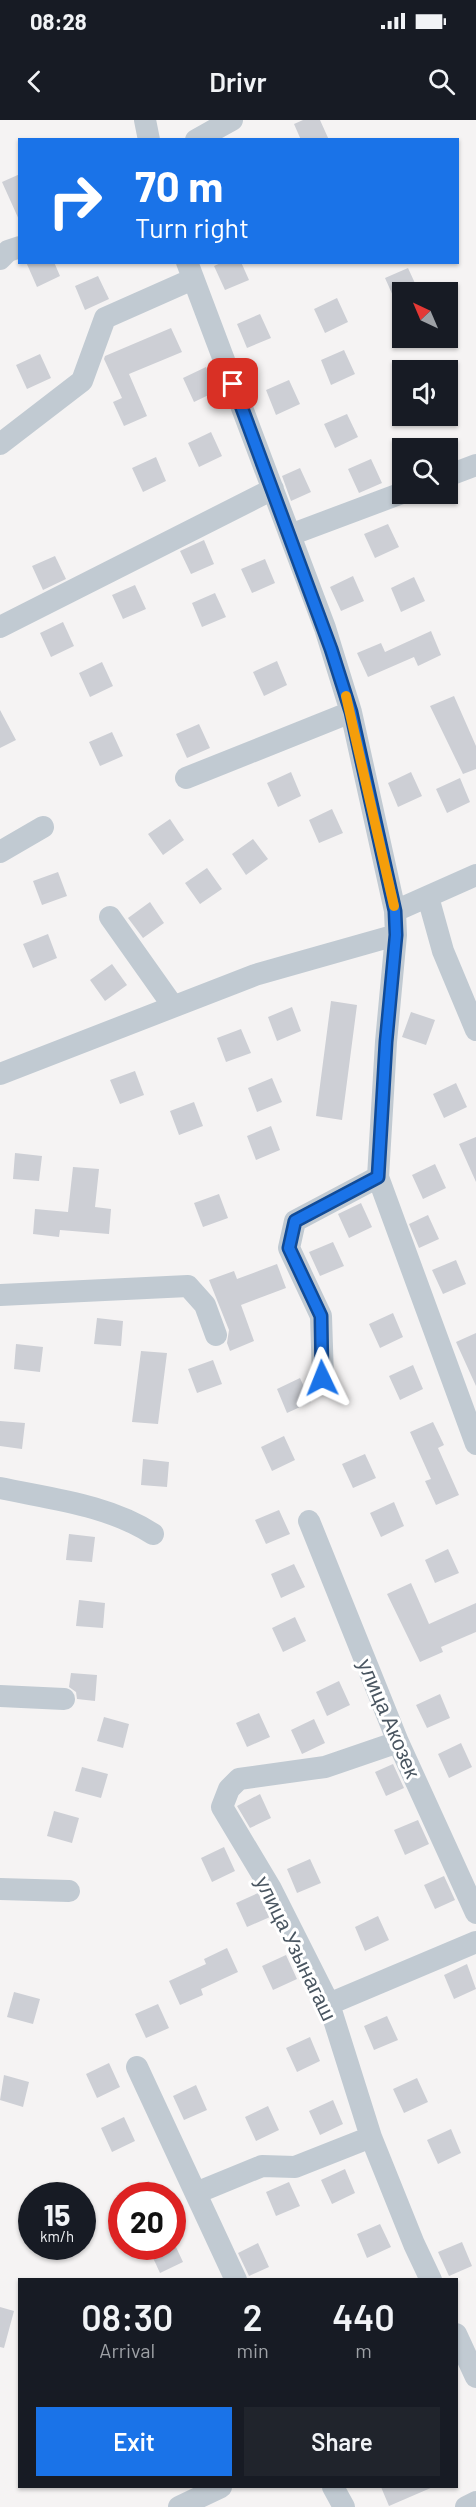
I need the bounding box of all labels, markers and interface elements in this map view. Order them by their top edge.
text: 08:28 [30,8,87,34]
icon: back [18,65,51,98]
text: Drivr [209,65,267,97]
icon: search [425,65,458,98]
text: 70 m [135,160,223,210]
icon: right [36,162,114,240]
text: Turn right [135,211,249,243]
north arrow [392,282,458,348]
map controls [392,282,458,504]
pin [207,358,258,409]
button: sound [392,360,458,426]
icon: arrive [216,367,249,400]
button: search [392,438,458,504]
position arrow [290,1346,354,1410]
street label: улица Акозек [354,1655,427,1782]
street label: улица Узынагаш [251,1872,343,2024]
speed limit sign: 20 [108,2182,186,2260]
text: 15 [44,2196,70,2232]
text: km/h [40,2227,74,2245]
text: 08:30 [81,2295,173,2338]
text: 2 [243,2295,263,2338]
text: 440 [332,2295,395,2338]
text: Arrival [99,2338,155,2362]
text: min [236,2338,269,2362]
text: m [355,2338,372,2362]
button: Exit [36,2407,232,2476]
button: Share [244,2407,440,2476]

